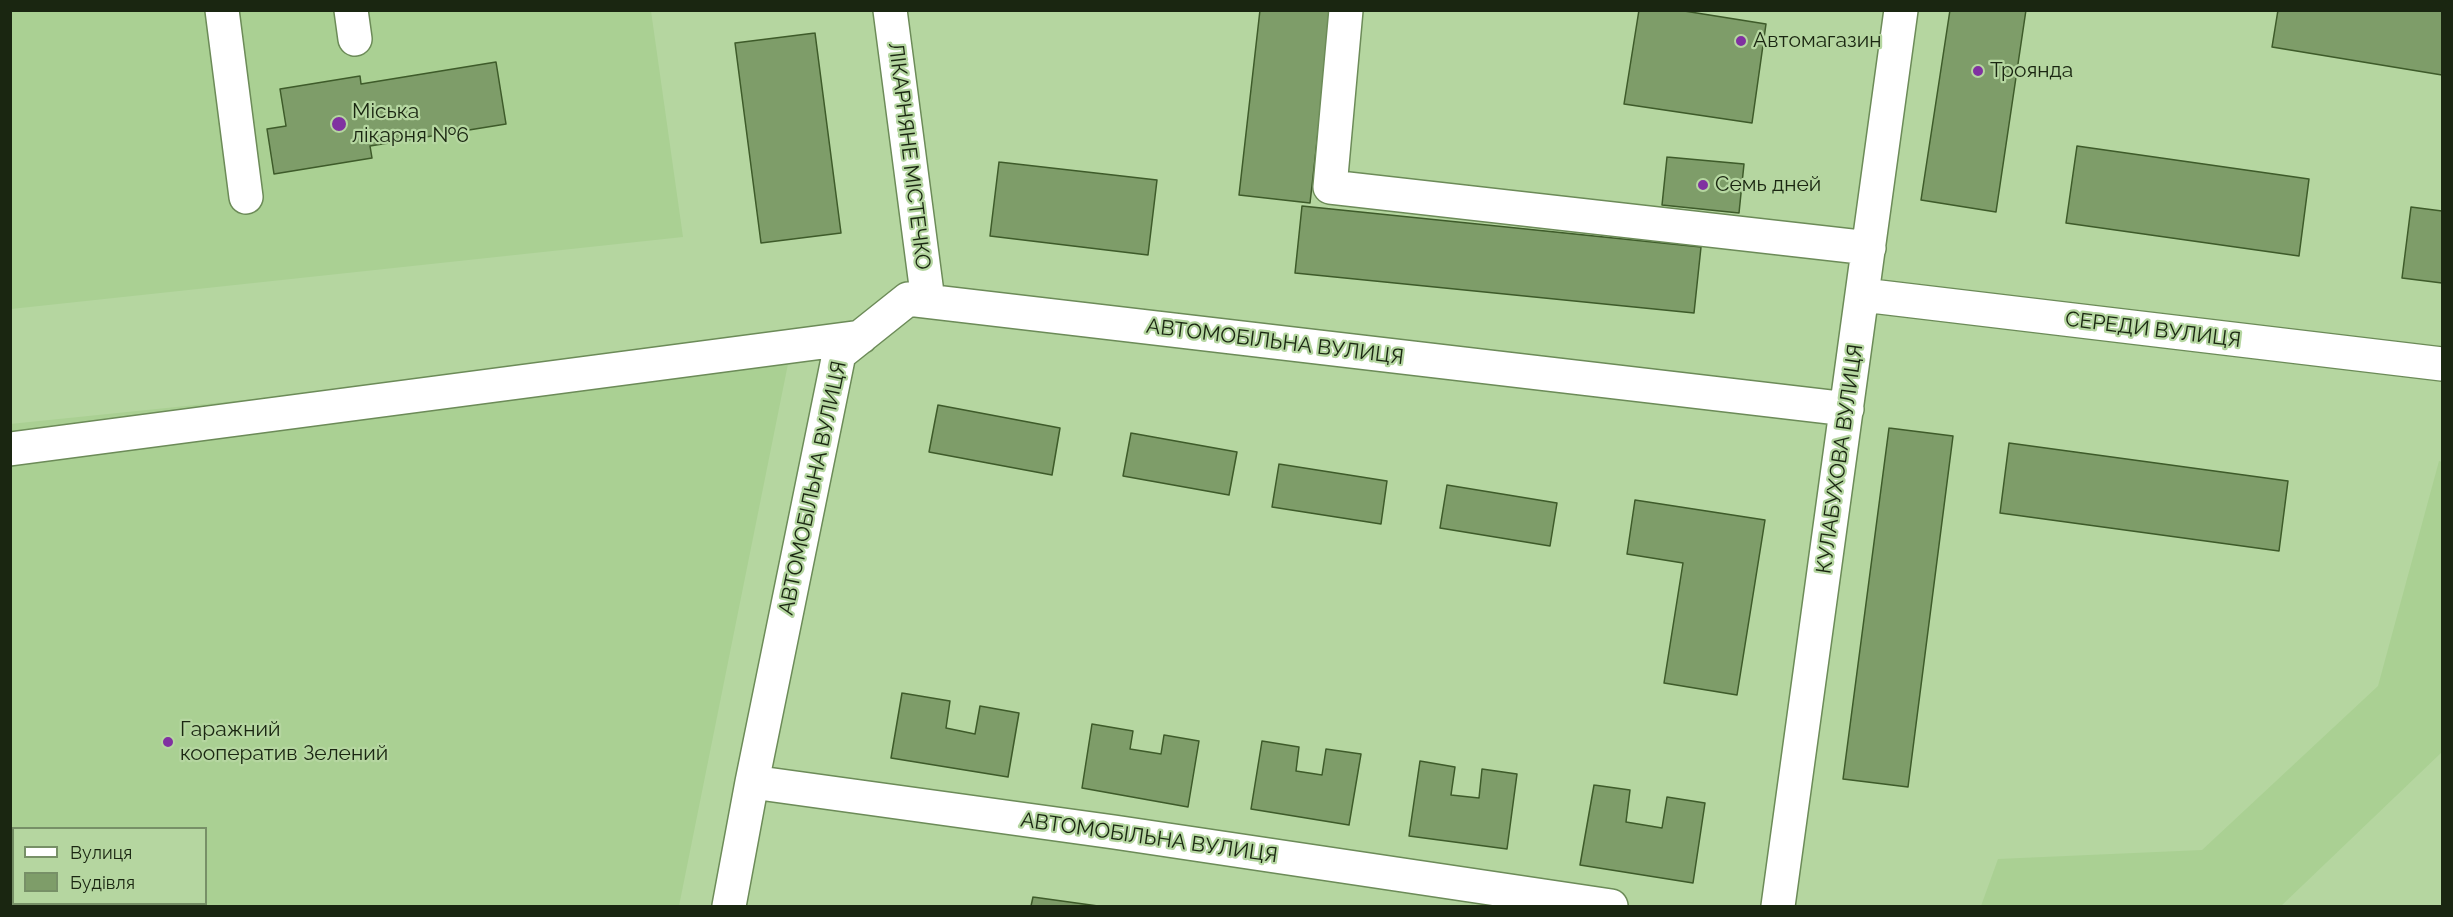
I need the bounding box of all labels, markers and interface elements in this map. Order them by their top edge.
place label: Автомагазин [1753,28,1881,54]
marker: Автомагазин [1734,34,1748,48]
street label: ЛІКАРНЯНЕ МІСТЕЧКО [883,41,935,271]
place label: Троянда [1990,58,2073,84]
marker: Троянда [1971,64,1985,78]
place label: Міська лікарня №6 [352,99,469,149]
marker: Міська лікарня №6 [330,115,348,133]
place label: Семь дней [1715,172,1821,198]
marker: Семь дней [1696,178,1710,192]
street label: СЕРЕДИ ВУЛИЦЯ [2064,307,2242,353]
street label: АВТОМОБІЛЬНА ВУЛИЦЯ [1145,314,1405,370]
street label: КУЛАБУХОВА ВУЛИЦЯ [1811,343,1869,575]
street label: АВТОМОБІЛЬНА ВУЛИЦЯ [774,359,852,617]
place label: Гаражний кооператив Зелений [180,717,388,767]
marker: Гаражний кооператив Зелений [161,735,175,749]
street label: АВТОМОБІЛЬНА ВУЛИЦЯ [1019,807,1279,869]
legend [12,827,207,905]
text: Вулиця [70,842,132,863]
text: Будівля [70,872,135,893]

